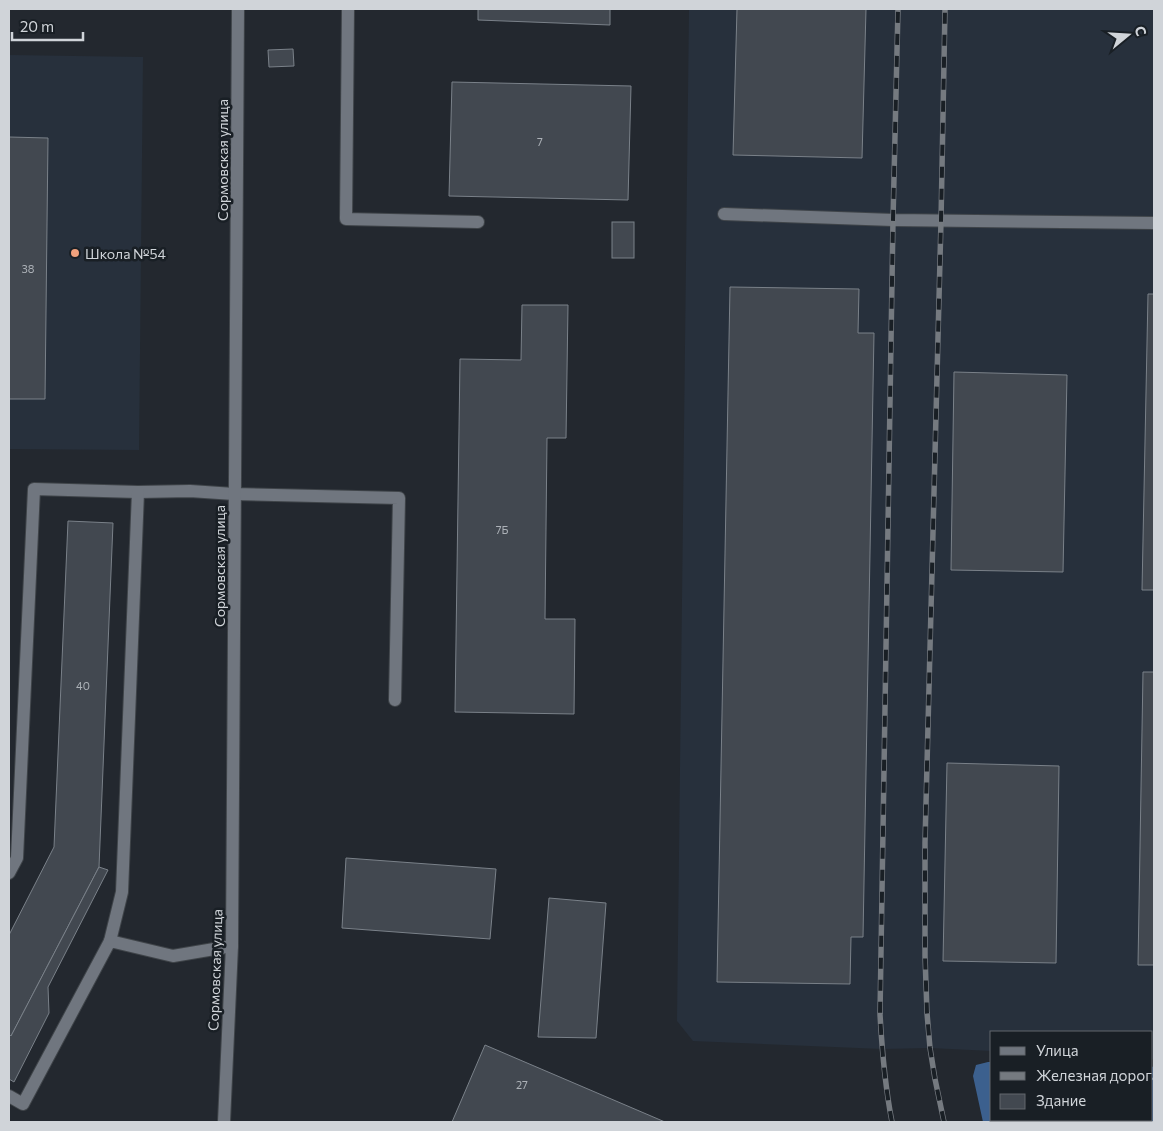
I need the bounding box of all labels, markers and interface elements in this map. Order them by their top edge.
scale bar [12,10,84,42]
north arrow [1103,10,1153,60]
text: 20 m [20,17,54,35]
text: С [1131,24,1150,38]
street label: Сормовская улица [214,99,231,221]
house number: 7 [537,135,543,148]
place label: Школа №54 [85,245,167,262]
marker: Школа №54 [69,247,81,259]
house number: 38 [22,262,35,275]
street label: Сормовская улица [211,505,228,627]
house number: 7Б [496,523,508,536]
house number: 40 [76,679,90,692]
street label: Сормовская улица [204,909,226,1031]
legend [990,1031,1153,1121]
text: Улица [1036,1041,1078,1059]
text: Железная дорога [1036,1066,1160,1084]
house number: 27 [516,1078,528,1091]
text: Здание [1036,1091,1086,1109]

